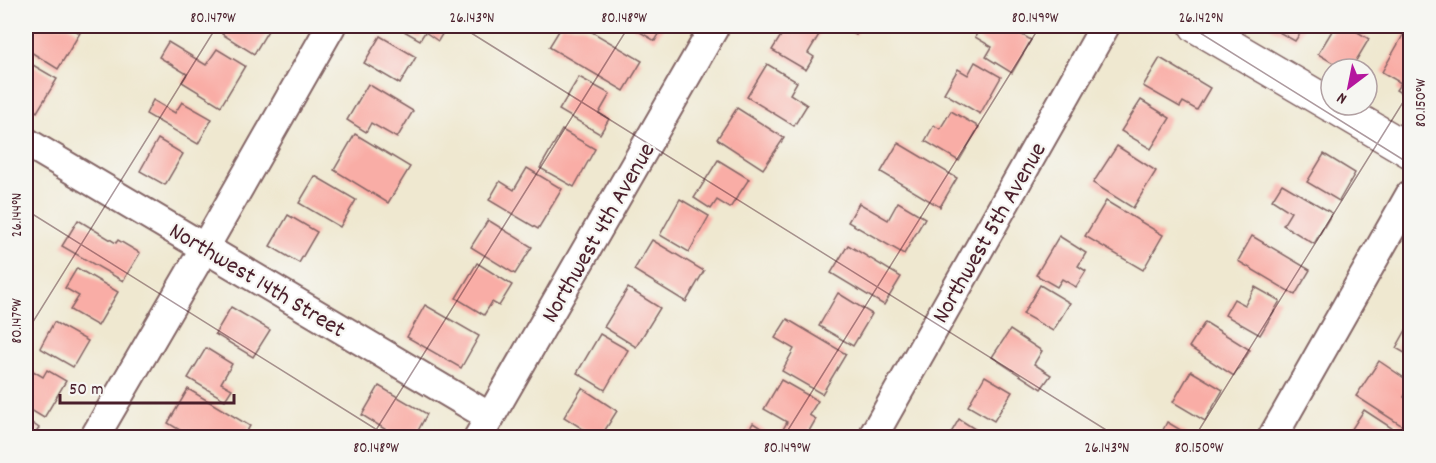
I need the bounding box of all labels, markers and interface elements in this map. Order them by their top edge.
text: 80.147°W [190,8,236,30]
text: 26.143°N [450,8,494,30]
text: 80.148°W [601,8,647,30]
text: 80.149°W [1012,8,1059,30]
text: 26.142°N [1179,8,1223,30]
north arrow [1319,57,1379,117]
text: 80.150°W [1411,78,1433,127]
text: N [1333,86,1352,109]
street label: Northwest 4th Avenue [534,137,665,330]
street label: Northwest 5th Avenue [925,137,1056,330]
text: 26.144°N [7,193,29,237]
street label: Northwest 14th Street [162,215,351,348]
text: 80.147°W [7,298,29,344]
scale bar [60,367,234,405]
text: 50 m [69,378,104,403]
text: 80.148°W [353,438,399,460]
text: 80.149°W [764,438,811,460]
text: 26.143°N [1085,438,1129,460]
text: 80.150°W [1175,438,1224,460]

